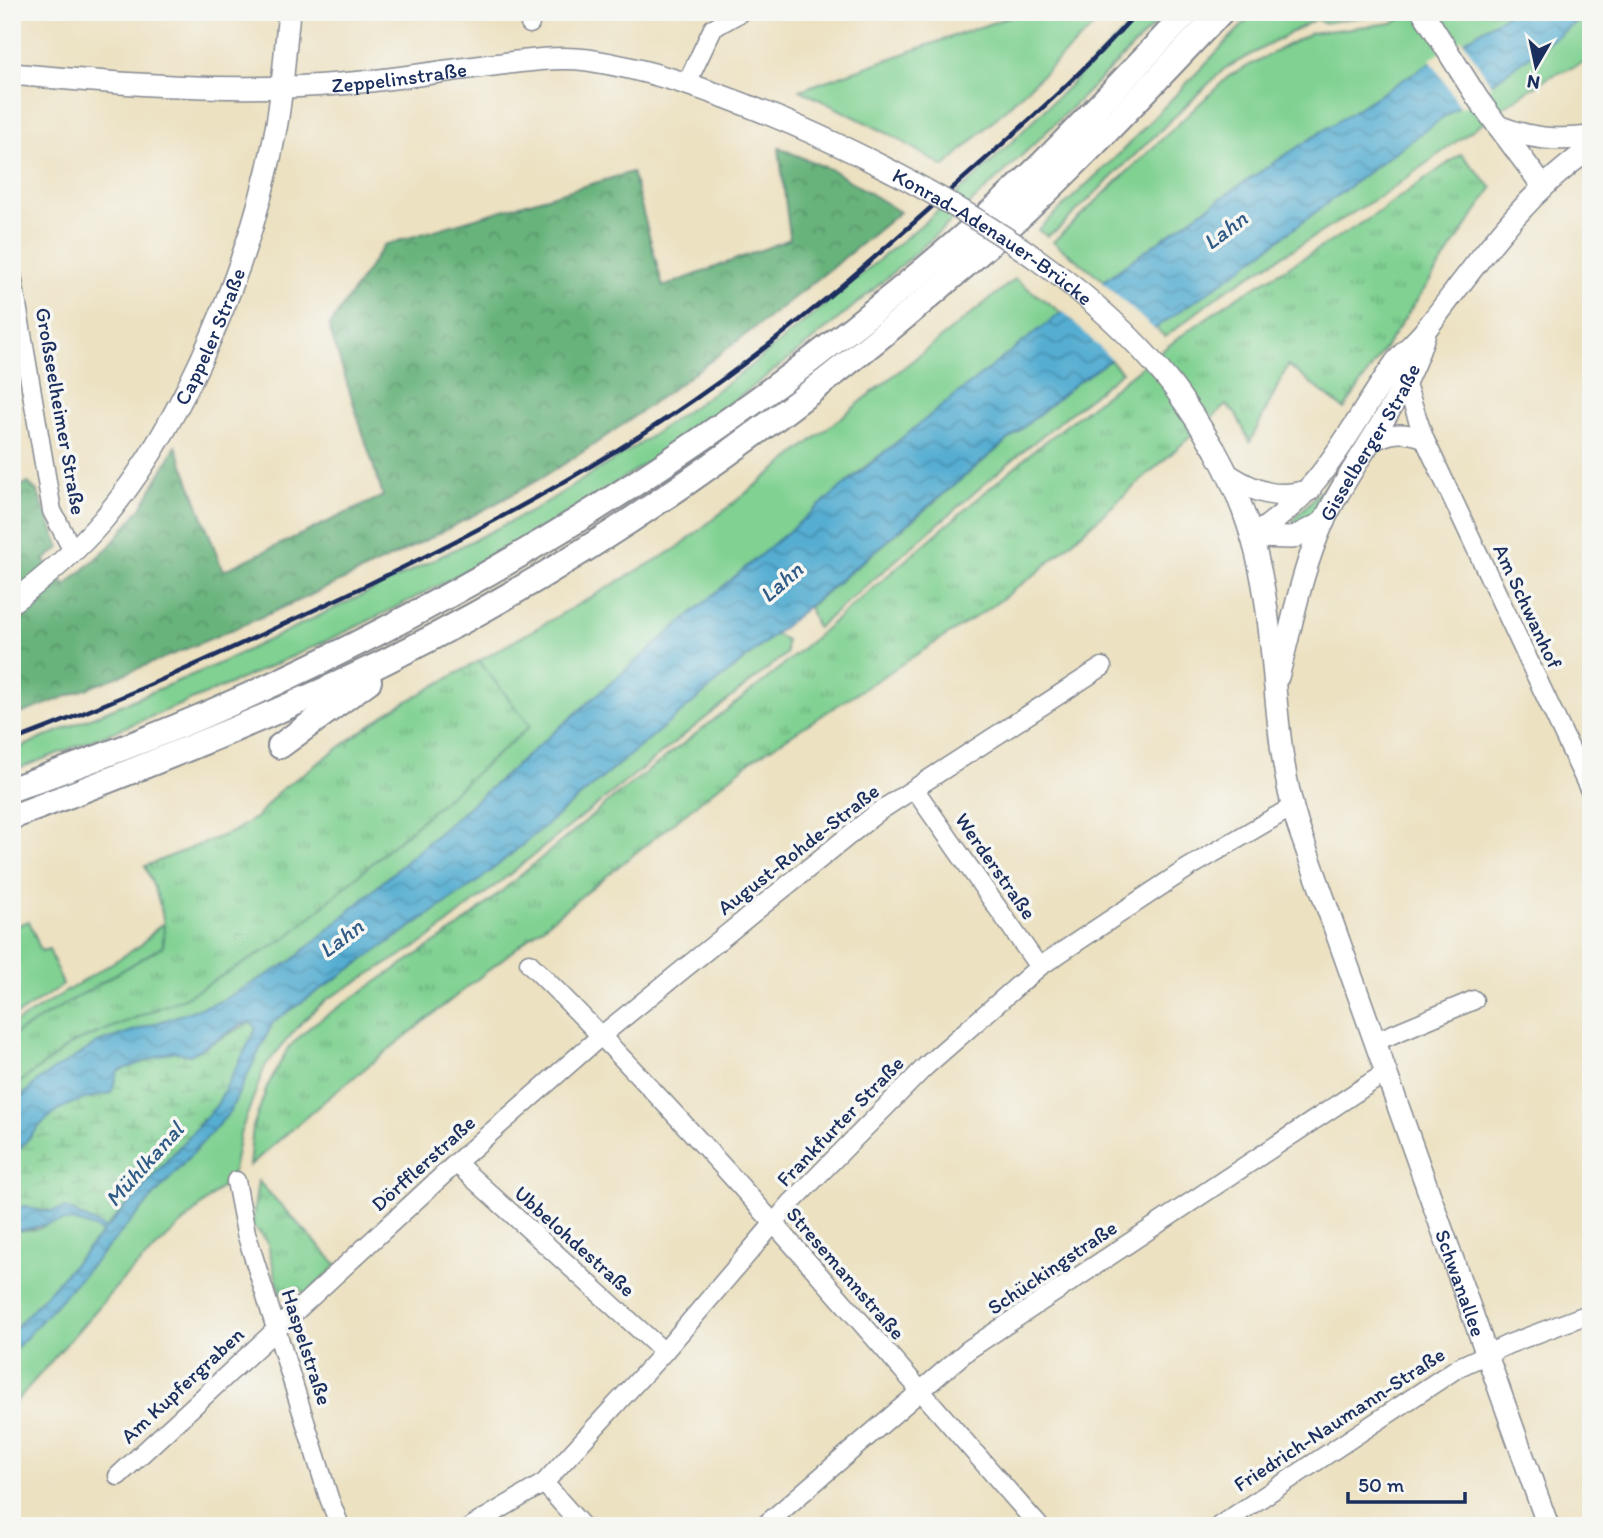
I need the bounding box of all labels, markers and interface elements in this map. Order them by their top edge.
north arrow [1502,32,1572,102]
street label: Zeppelinstraße [330,56,468,97]
text: N [1525,70,1542,95]
street label: Konrad-Adenauer-Brücke [889,162,1098,310]
water label: Lahn [1197,204,1253,256]
street label: Cappeler Straße [168,264,250,409]
street label: Großseelheimer Straße [30,305,92,517]
street label: Gisselberger Straße [1313,359,1425,525]
street label: Am Schwanhof [1488,540,1568,672]
water label: Lahn [754,555,809,608]
street label: August-Rohde-Straße [712,778,884,920]
street label: Werderstraße [950,808,1042,924]
water label: Lahn [313,912,369,964]
street label: Frankfurter Straße [771,1050,909,1192]
street label: Dörfflerstraße [366,1110,480,1216]
water label: Mühlkanal [99,1115,190,1212]
street label: Ubbelohdestraße [509,1180,641,1302]
street label: Stresemannstraße [781,1201,911,1345]
street label: Schückingstraße [982,1214,1122,1320]
street label: Schwanallee [1431,1226,1492,1340]
street label: Haspelstraße [277,1286,337,1408]
street label: Am Kupfergraben [115,1322,249,1448]
street label: Friedrich-Naumann-Straße [1229,1341,1449,1497]
scale bar [1348,1461,1465,1505]
text: 50 m [1358,1472,1405,1497]

